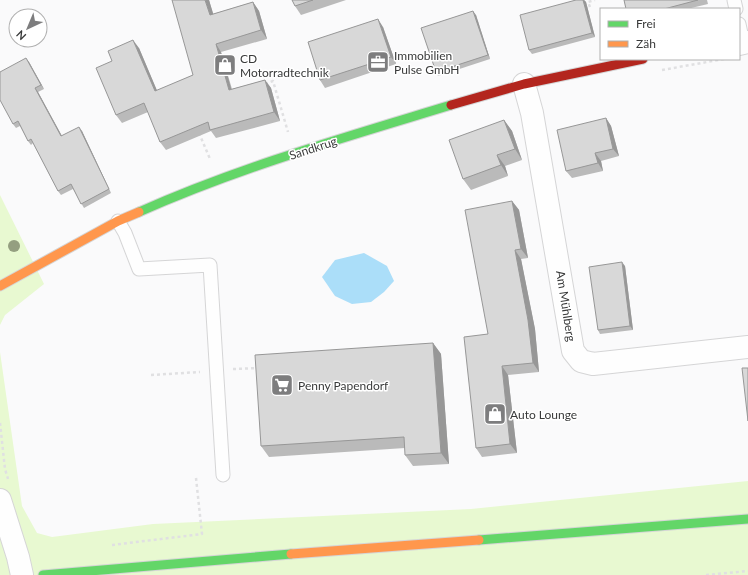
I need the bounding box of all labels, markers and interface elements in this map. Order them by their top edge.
north arrow [8,8,48,48]
legend [600,8,740,60]
text: Frei [636,16,656,31]
text: N [13,28,28,43]
text: Zäh [636,36,656,51]
place label: Immobilien Pulse GmbH [394,48,460,77]
office icon: Immobilien Pulse GmbH [365,49,391,75]
place label: CD Motorradtechnik [240,51,330,80]
shop icon: CD Motorradtechnik [212,52,238,78]
street label: Sandkrug [287,133,339,163]
street label: Am Mühlberg [553,269,579,343]
supermarket icon: Penny Papendorf [269,372,295,398]
place label: Penny Papendorf [298,378,389,393]
shop icon: Auto Lounge [482,401,508,427]
place label: Auto Lounge [510,407,577,422]

